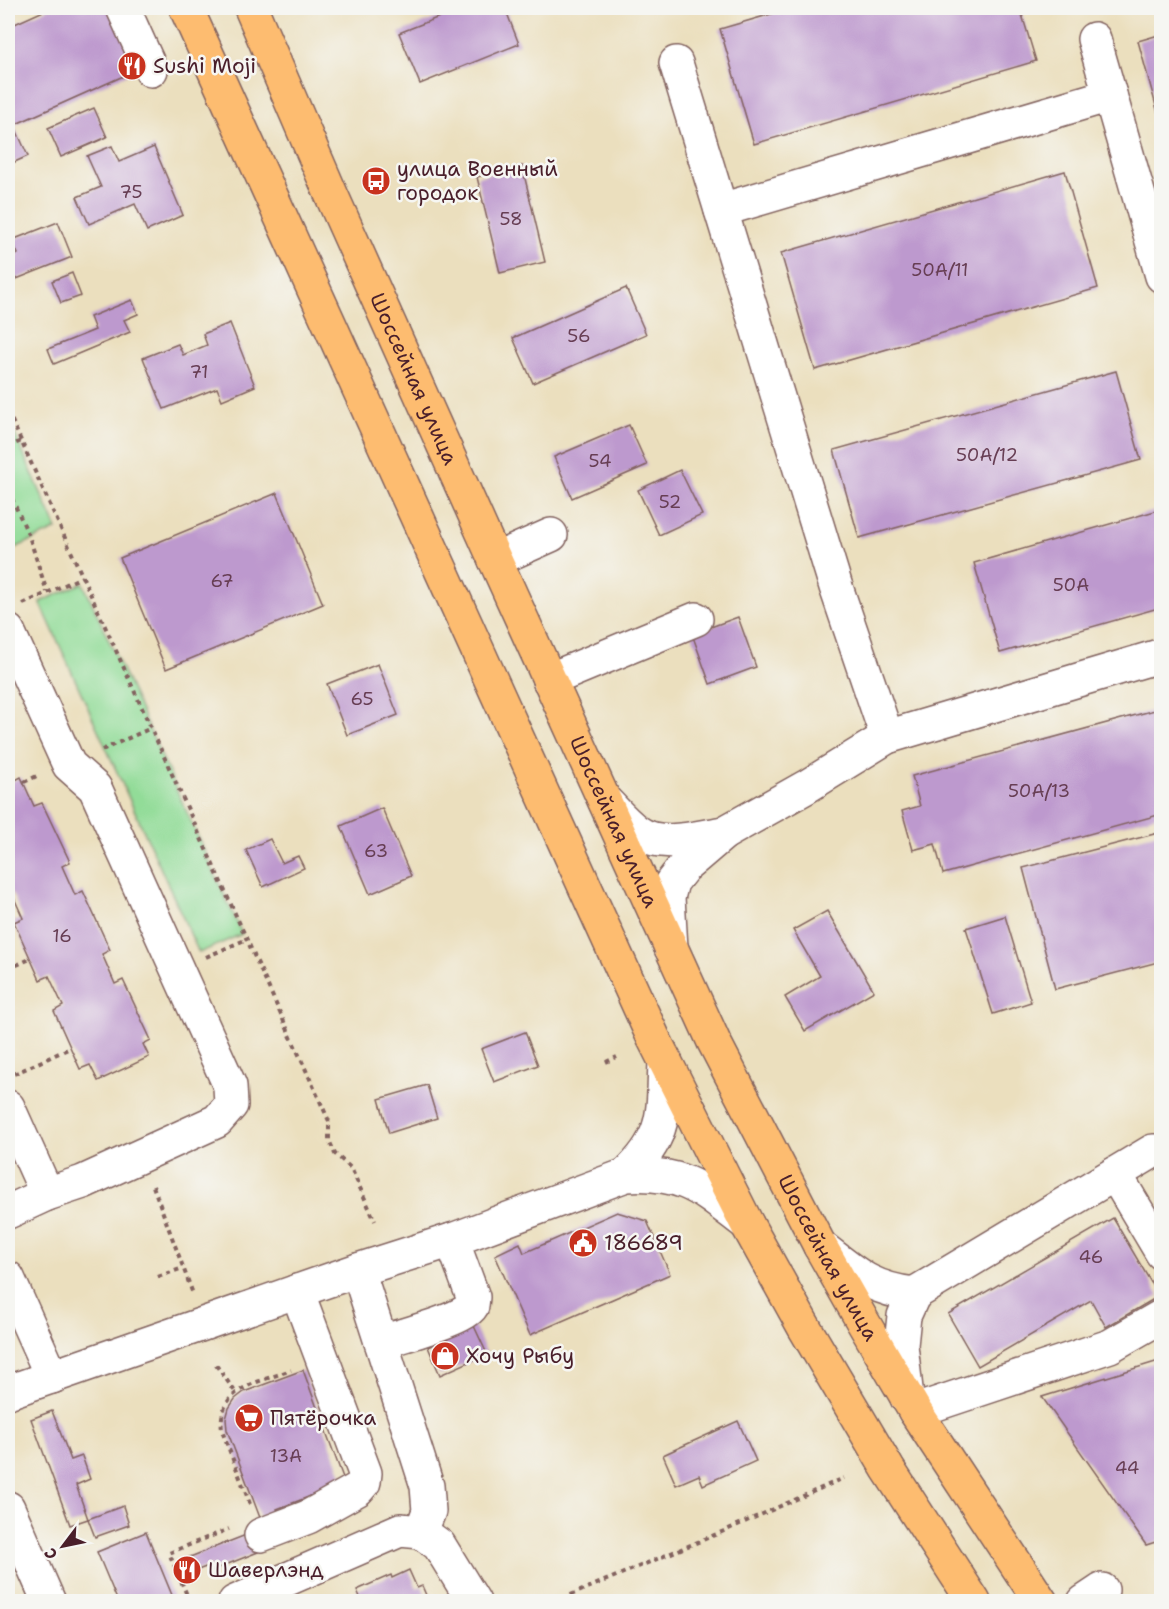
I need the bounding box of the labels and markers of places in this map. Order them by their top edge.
restaurant icon: Sushi Moji [116,50,148,82]
place label: Sushi Moji [153,52,256,80]
place label: улица Военный городок [397,155,558,207]
bus stop icon: улица Военный городок [360,165,392,197]
public building icon: 186689 [567,1227,599,1259]
place label: 186689 [604,1229,683,1257]
shop icon: Хочу Рыбу [429,1340,461,1372]
place label: Хочу Рыбу [466,1342,574,1370]
supermarket icon: Пятёрочка [233,1402,265,1434]
place label: Пятёрочка [270,1404,376,1432]
restaurant icon: Шаверлэнд [171,1554,203,1586]
place label: Шаверлэнд [208,1556,324,1584]

